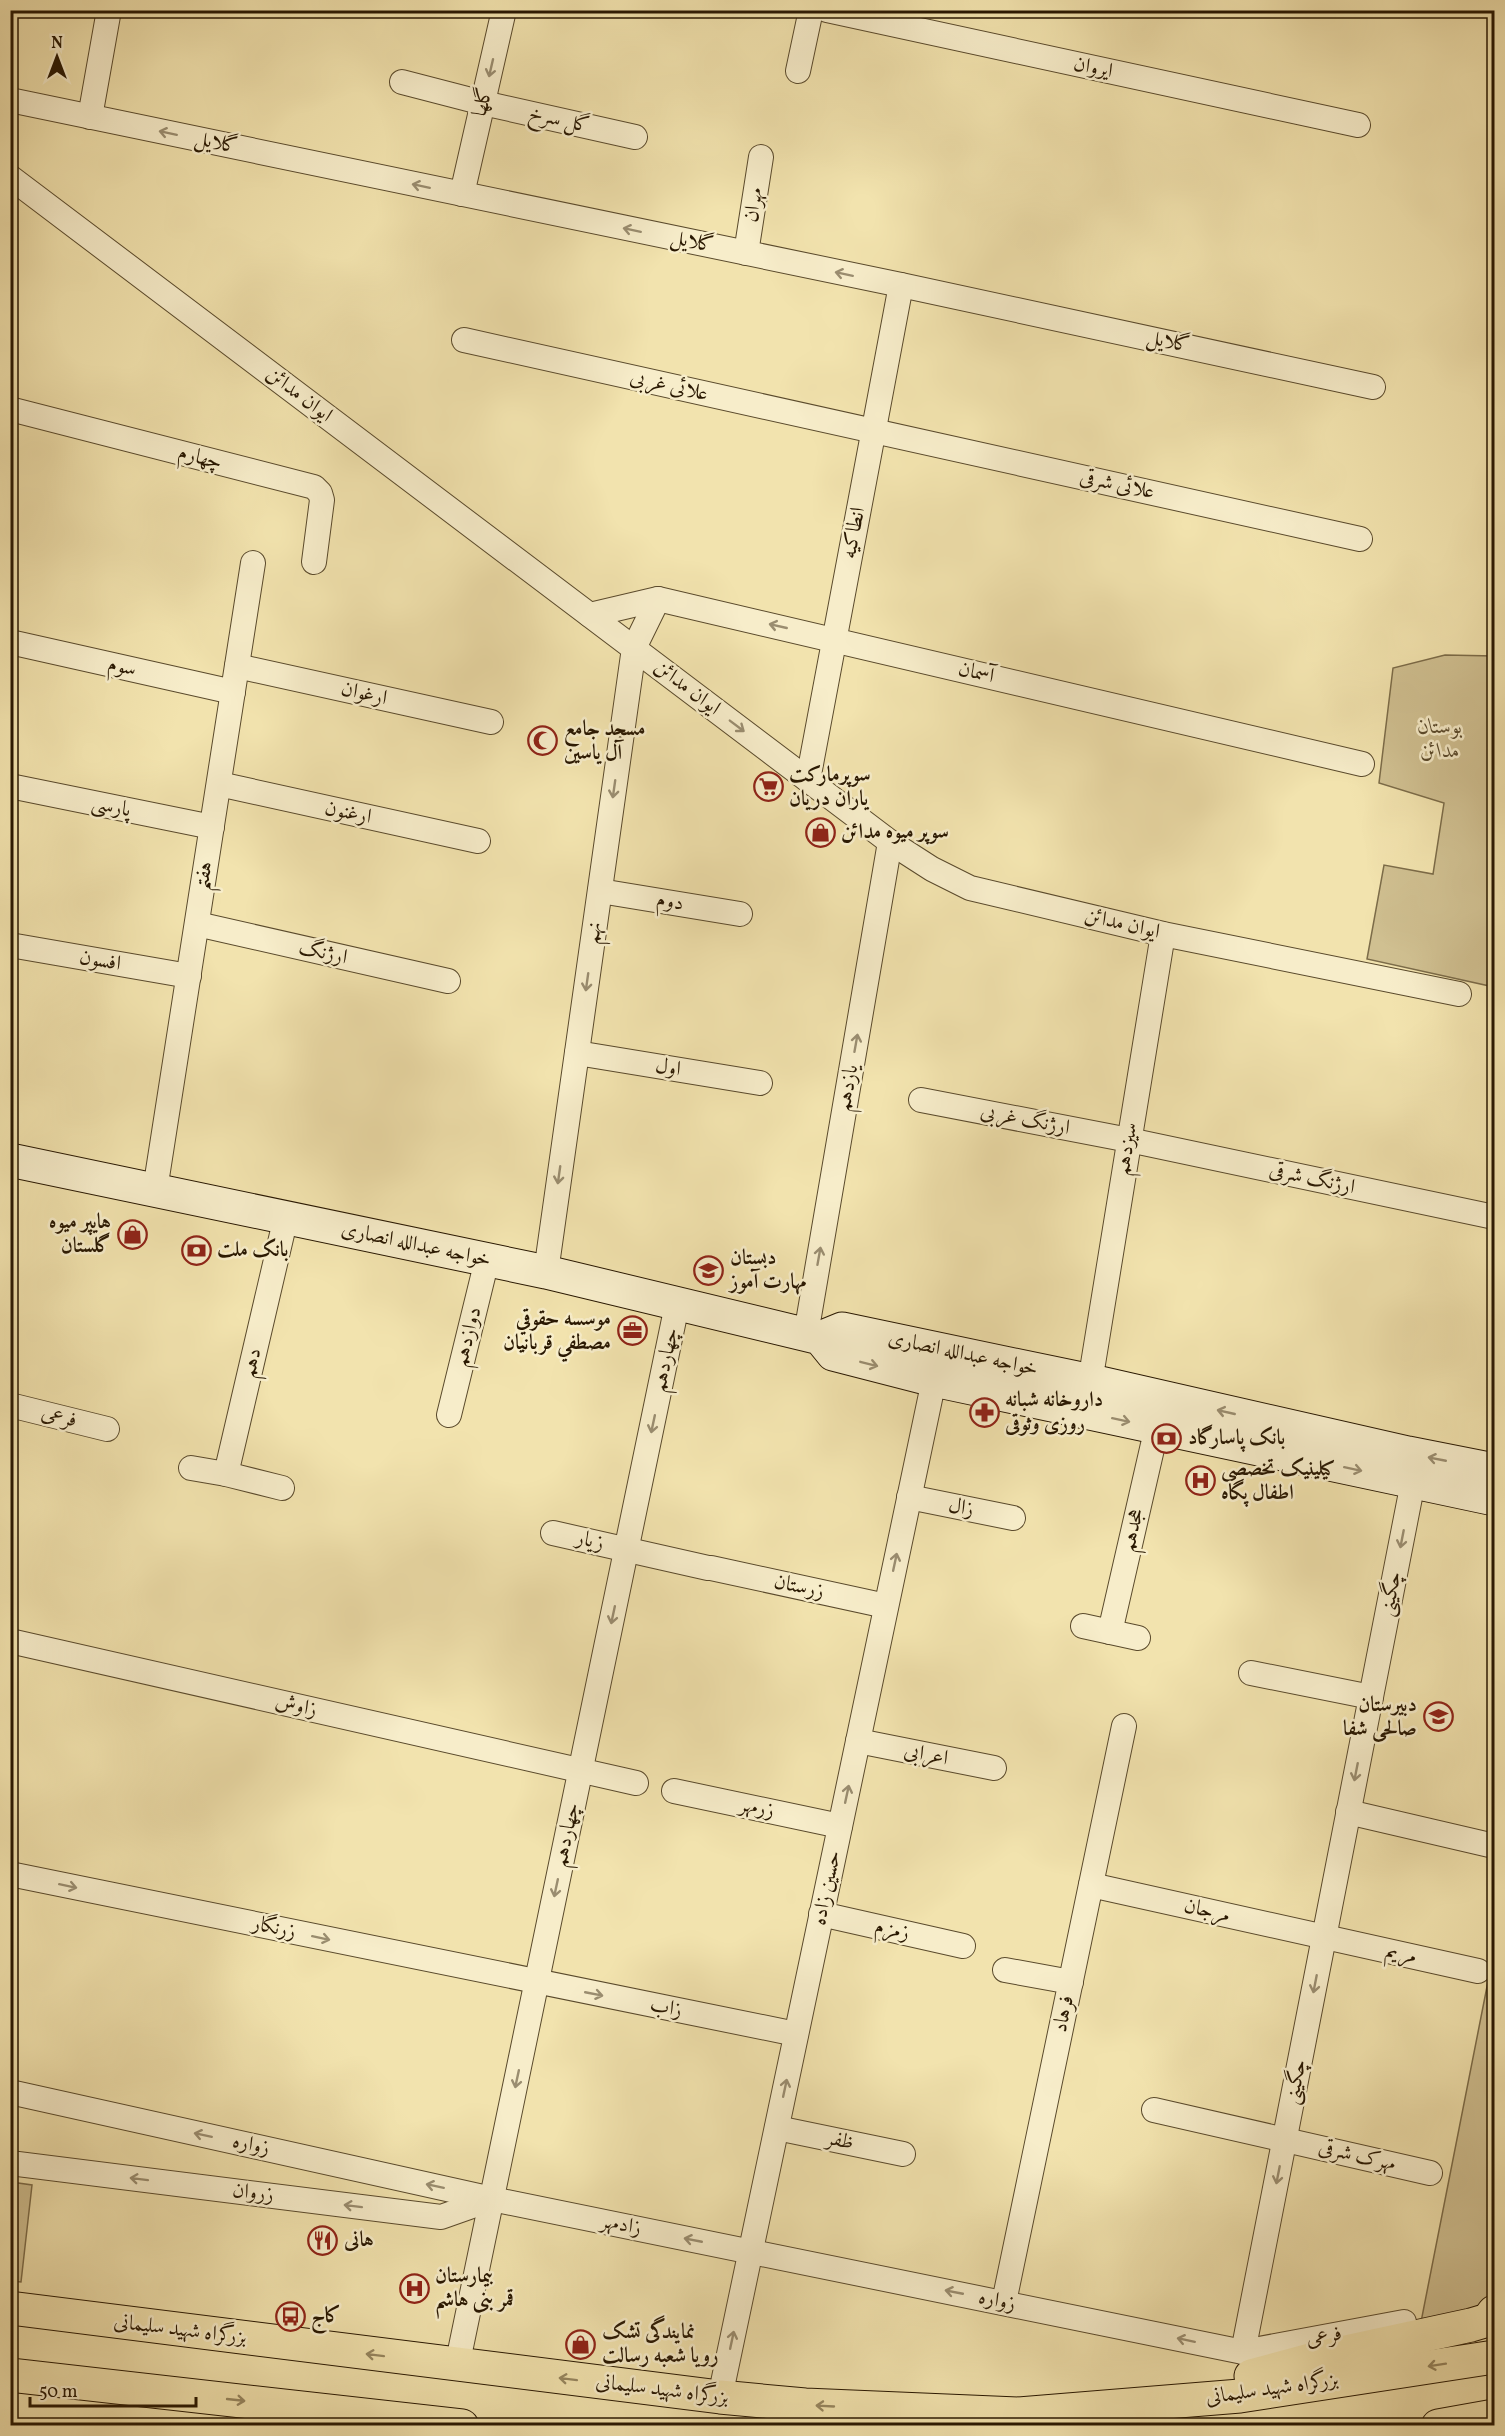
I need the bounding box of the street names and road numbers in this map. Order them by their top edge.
street label: ایروان [1071,50,1115,86]
street label: گلها [466,84,500,120]
street label: گل سرخ [525,99,592,144]
street label: گلایل [192,124,240,162]
street label: مهران [737,186,771,224]
street label: گلایل [668,223,716,261]
street label: گلایل [1144,323,1192,361]
street label: ایوان مدائن [260,360,338,430]
street label: علائی غربی [627,363,711,409]
street label: چهارم [174,438,225,480]
street label: علائی شرقی [1077,463,1157,507]
street label: انطاکیه [835,505,873,561]
street label: سوم [104,650,139,686]
street label: ایوان مدائن [648,653,726,723]
street label: آسمان [955,655,999,692]
street label: ارغوان [338,675,390,713]
street label: پارسی [89,789,134,825]
street label: ارغنون [322,794,374,832]
street label: هفتم [187,859,226,893]
street label: دوم [654,885,686,921]
street label: ایوان مدائن [1081,901,1163,947]
street label: نهم [578,920,614,947]
street label: ارژنگ [296,933,350,973]
street label: افسون [77,943,123,979]
street label: اول [653,1052,683,1084]
street label: یازدهم [830,1061,870,1114]
street label: ارژنگ غربی [978,1097,1072,1143]
street label: سیزدهم [1109,1120,1149,1178]
street label: ارژنگ شرقی [1266,1156,1358,1202]
street label: خواجه عبدالله انصاری [338,1215,494,1275]
street label: دوازدهم [447,1304,493,1371]
street label: خواجه عبدالله انصاری [885,1324,1041,1384]
street label: چهاردهم [645,1325,691,1396]
street label: دهم [235,1345,273,1382]
street label: فرعی [38,1399,80,1435]
street label: زال [946,1491,976,1525]
street label: هجدهم [1114,1505,1156,1556]
street label: زیار [571,1523,607,1558]
street label: زرستان [771,1568,827,1606]
street label: چگینی [1372,1569,1410,1619]
street label: زاوش [272,1687,320,1725]
street label: اعرابی [901,1737,951,1773]
street label: زرمهر [735,1790,777,1826]
street label: چهاردهم [546,1800,592,1871]
street label: حسین زاده [805,1848,849,1928]
street label: مرجان [1181,1892,1233,1930]
street label: زرنگار [247,1909,299,1947]
street label: زمزم [871,1912,912,1950]
street label: مریم [1382,1937,1419,1973]
street label: زاب [647,1991,685,2025]
street label: فرهاد [1046,1993,1082,2035]
street label: چگینی [1277,2057,1315,2107]
street label: ظفر [822,2124,856,2158]
street label: زواره [230,2127,272,2163]
street label: مهرک شرقی [1316,2133,1398,2179]
street label: زروان [231,2176,275,2210]
street label: زادمهر [596,2207,644,2243]
street label: زواره [976,2283,1018,2319]
street label: بزرگراه شهید سلیمانی [112,2306,249,2353]
street label: فرعی [1304,2320,1344,2354]
street label: بزرگراه شهید سلیمانی [1204,2364,1340,2413]
street label: بزرگراه شهید سلیمانی [594,2366,731,2413]

